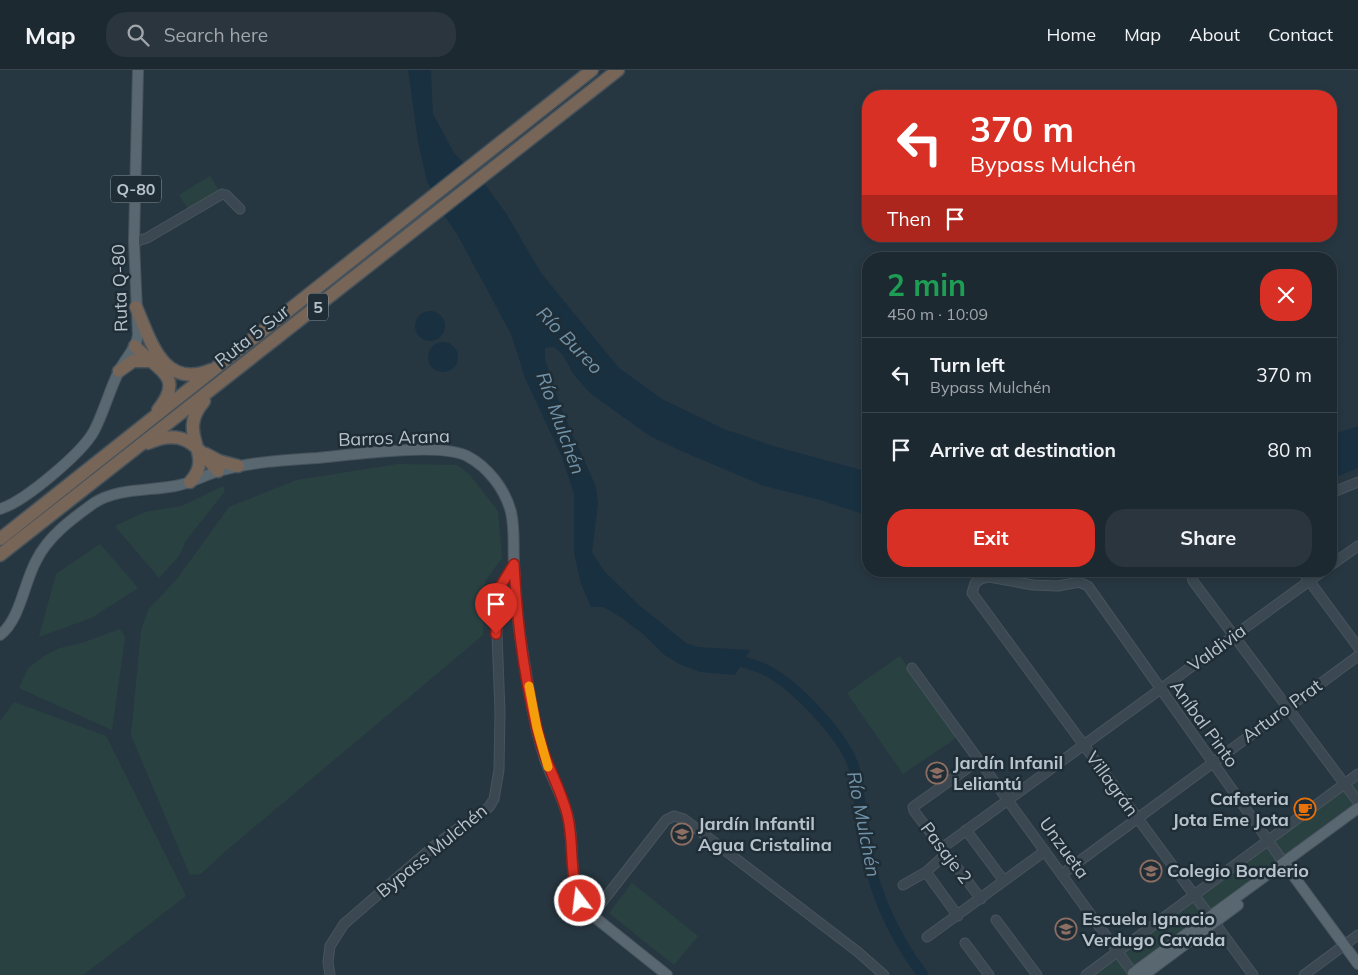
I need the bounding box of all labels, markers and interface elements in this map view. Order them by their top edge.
search box [106,12,456,57]
text: Map [25,20,76,50]
icon: search [124,21,152,49]
text: Search here [164,23,268,47]
text: Home [1046,23,1096,46]
text: Map [1124,23,1161,46]
text: About [1189,23,1240,46]
text: Contact [1268,23,1333,46]
text: 370 m [970,107,1074,151]
icon: left [887,110,952,175]
text: Bypass Mulchén [970,150,1136,178]
road number: Q-80 [111,176,161,202]
icon: arrive [941,205,969,233]
text: Then [887,207,931,231]
street label: Ruta Q-80 [106,244,133,332]
text: 2 min [887,266,966,304]
button: close [1260,269,1312,321]
road number: 5 [308,293,328,320]
street label: Ruta 5 Sur [210,299,294,372]
water label: Río Bureo [532,301,608,379]
text: 450 m · 10:09 [887,304,988,324]
text: Turn left [930,353,1005,377]
icon: left [887,361,915,389]
text: 370 m [1256,363,1312,387]
water label: Río Mulchén [531,368,591,478]
text: Bypass Mulchén [930,377,1051,397]
street label: Barros Arana [338,424,450,451]
icon: arrive [887,436,915,464]
text: Arrive at destination [930,438,1116,462]
text: 80 m [1268,438,1312,462]
button: Exit [887,509,1095,567]
button: Share [1105,509,1312,567]
pin [475,583,517,634]
icon: arrive [482,590,510,618]
street label: Valdivia [1183,619,1250,676]
street label: Arturo Prat [1237,674,1326,747]
street label: Aníbal Pinto [1165,676,1244,772]
street label: Villagrán [1081,747,1144,821]
place label: Jardín Infanil Leliantú [953,751,1063,795]
school or university icon: Jardín Infanil Leliantú [925,761,949,785]
water label: Río Mulchén [842,769,886,879]
place label: Cafeteria Jota Eme Jota [1172,787,1289,831]
cafe icon: Cafeteria Jota Eme Jota [1293,797,1317,821]
street label: Bypass Mulchén [372,799,492,902]
place label: Jardín Infantil Agua Cristalina [698,812,832,856]
street label: Unzueta [1034,813,1094,883]
street label: Pasaje 2 [916,817,977,888]
school or university icon: Jardín Infantil Agua Cristalina [670,822,694,846]
school or university icon: Colegio Borderio [1139,859,1163,883]
place label: Colegio Borderio [1167,859,1309,882]
position arrow [553,874,605,926]
place label: Escuela Ignacio Verdugo Cavada [1081,907,1225,951]
school or university icon: Escuela Ignacio Verdugo Cavada [1054,917,1078,941]

